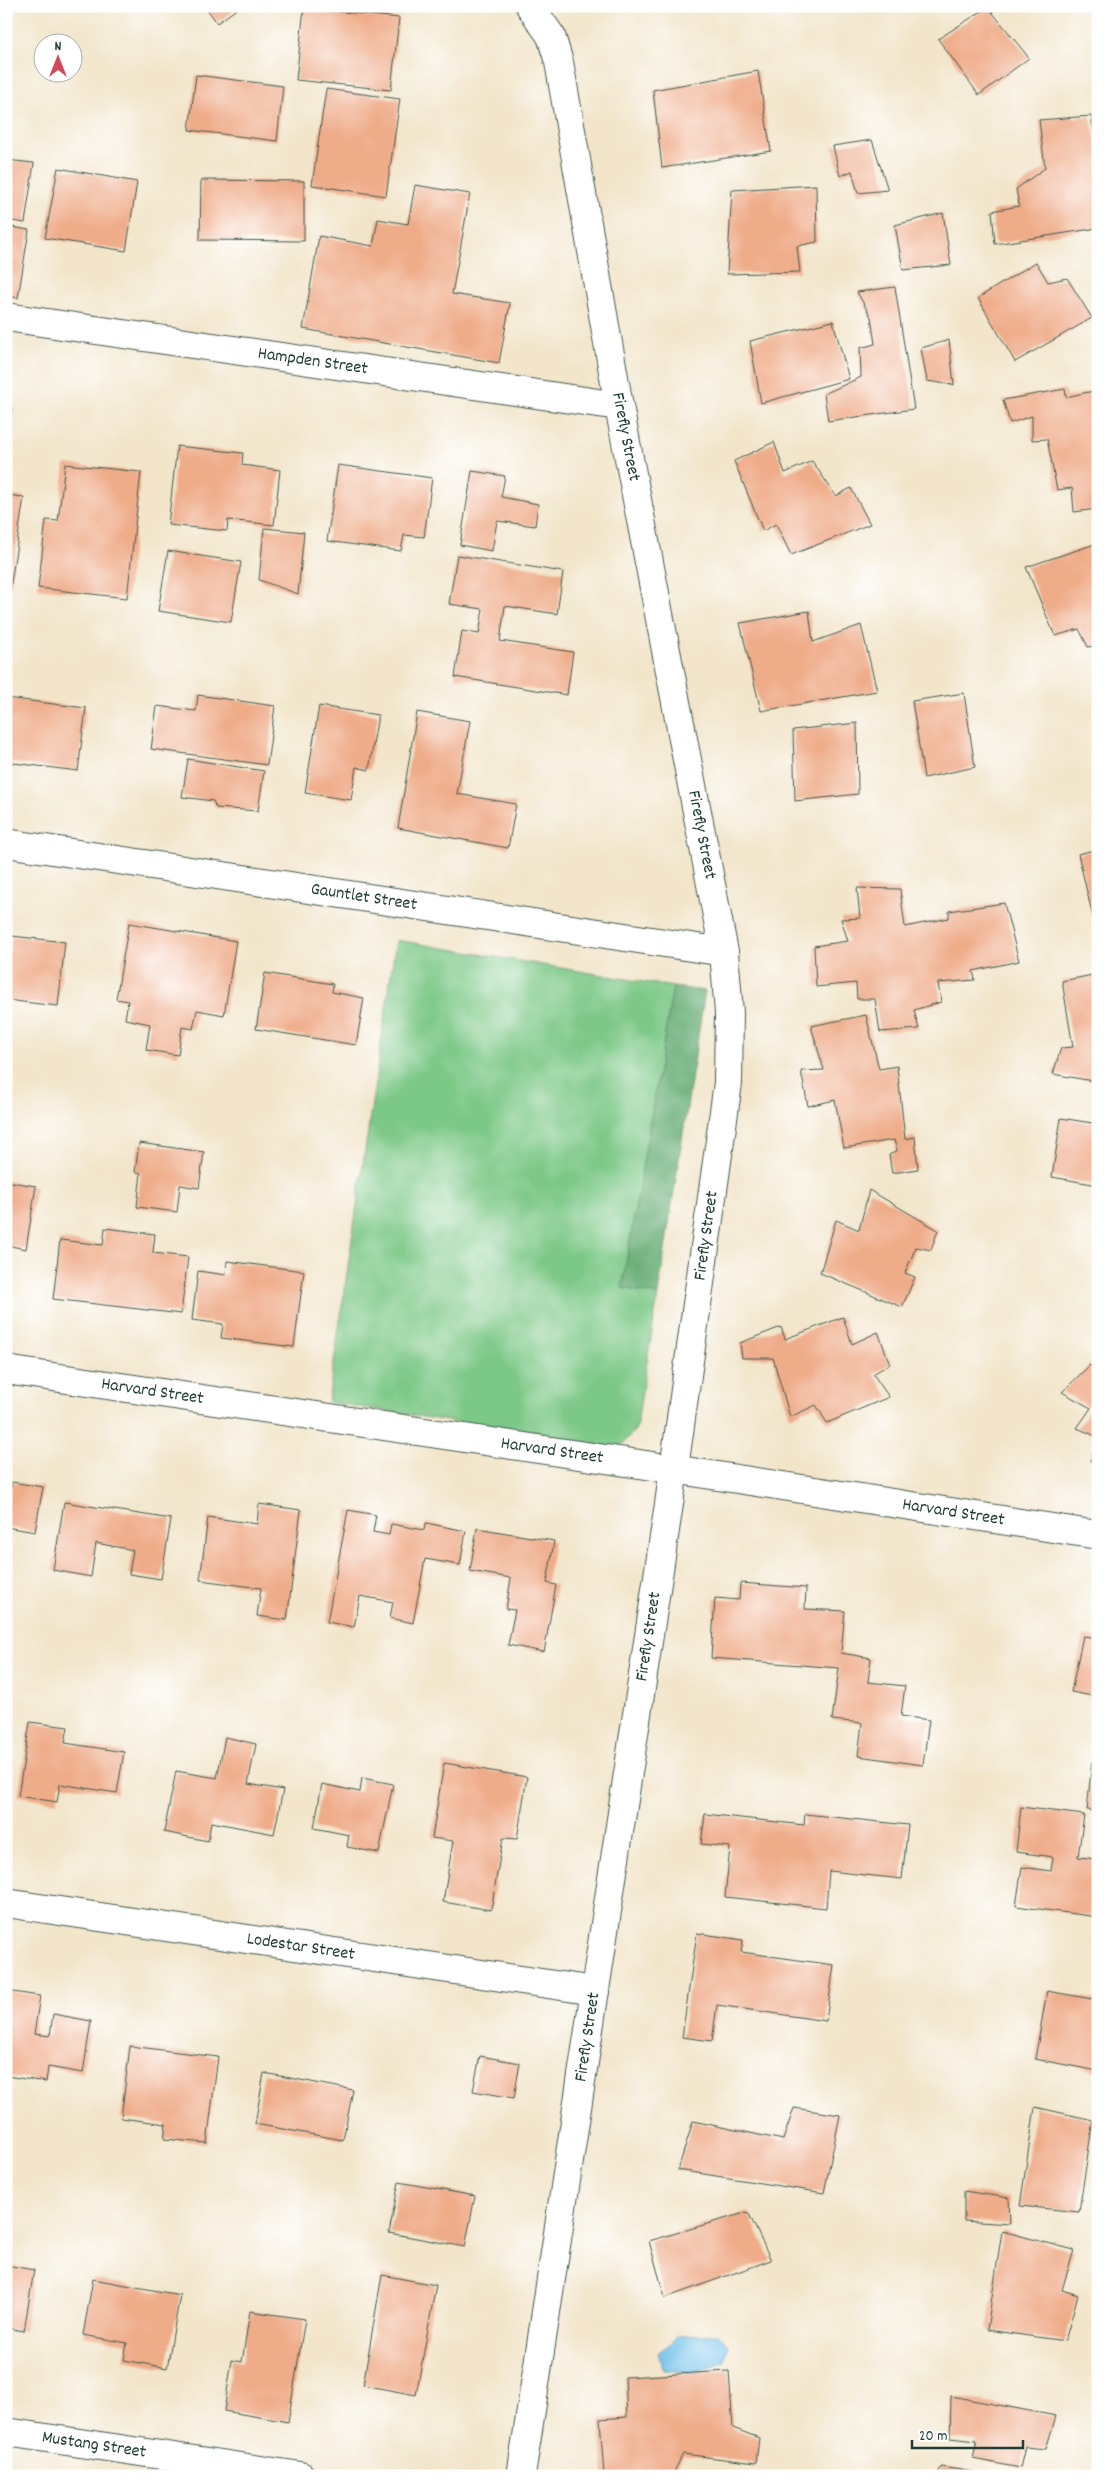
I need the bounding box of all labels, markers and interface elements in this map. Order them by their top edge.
north arrow [32,32,82,82]
text: N [55,37,62,57]
street label: Hampden Street [256,341,370,382]
street label: Firefly Street [604,390,646,484]
street label: Firefly Street [680,788,722,882]
street label: Gauntlet Street [309,877,419,918]
street label: Firefly Street [688,1189,725,1282]
street label: Harvard Street [99,1372,206,1412]
street label: Harvard Street [499,1431,605,1471]
street label: Harvard Street [900,1492,1007,1533]
street label: Firefly Street [630,1590,668,1683]
street label: Lodestar Street [245,1927,357,1968]
street label: Firefly Street [569,1990,607,2083]
scale bar [912,2417,1023,2449]
street label: Mustang Street [40,2425,148,2465]
text: 20 m [919,2426,947,2448]

